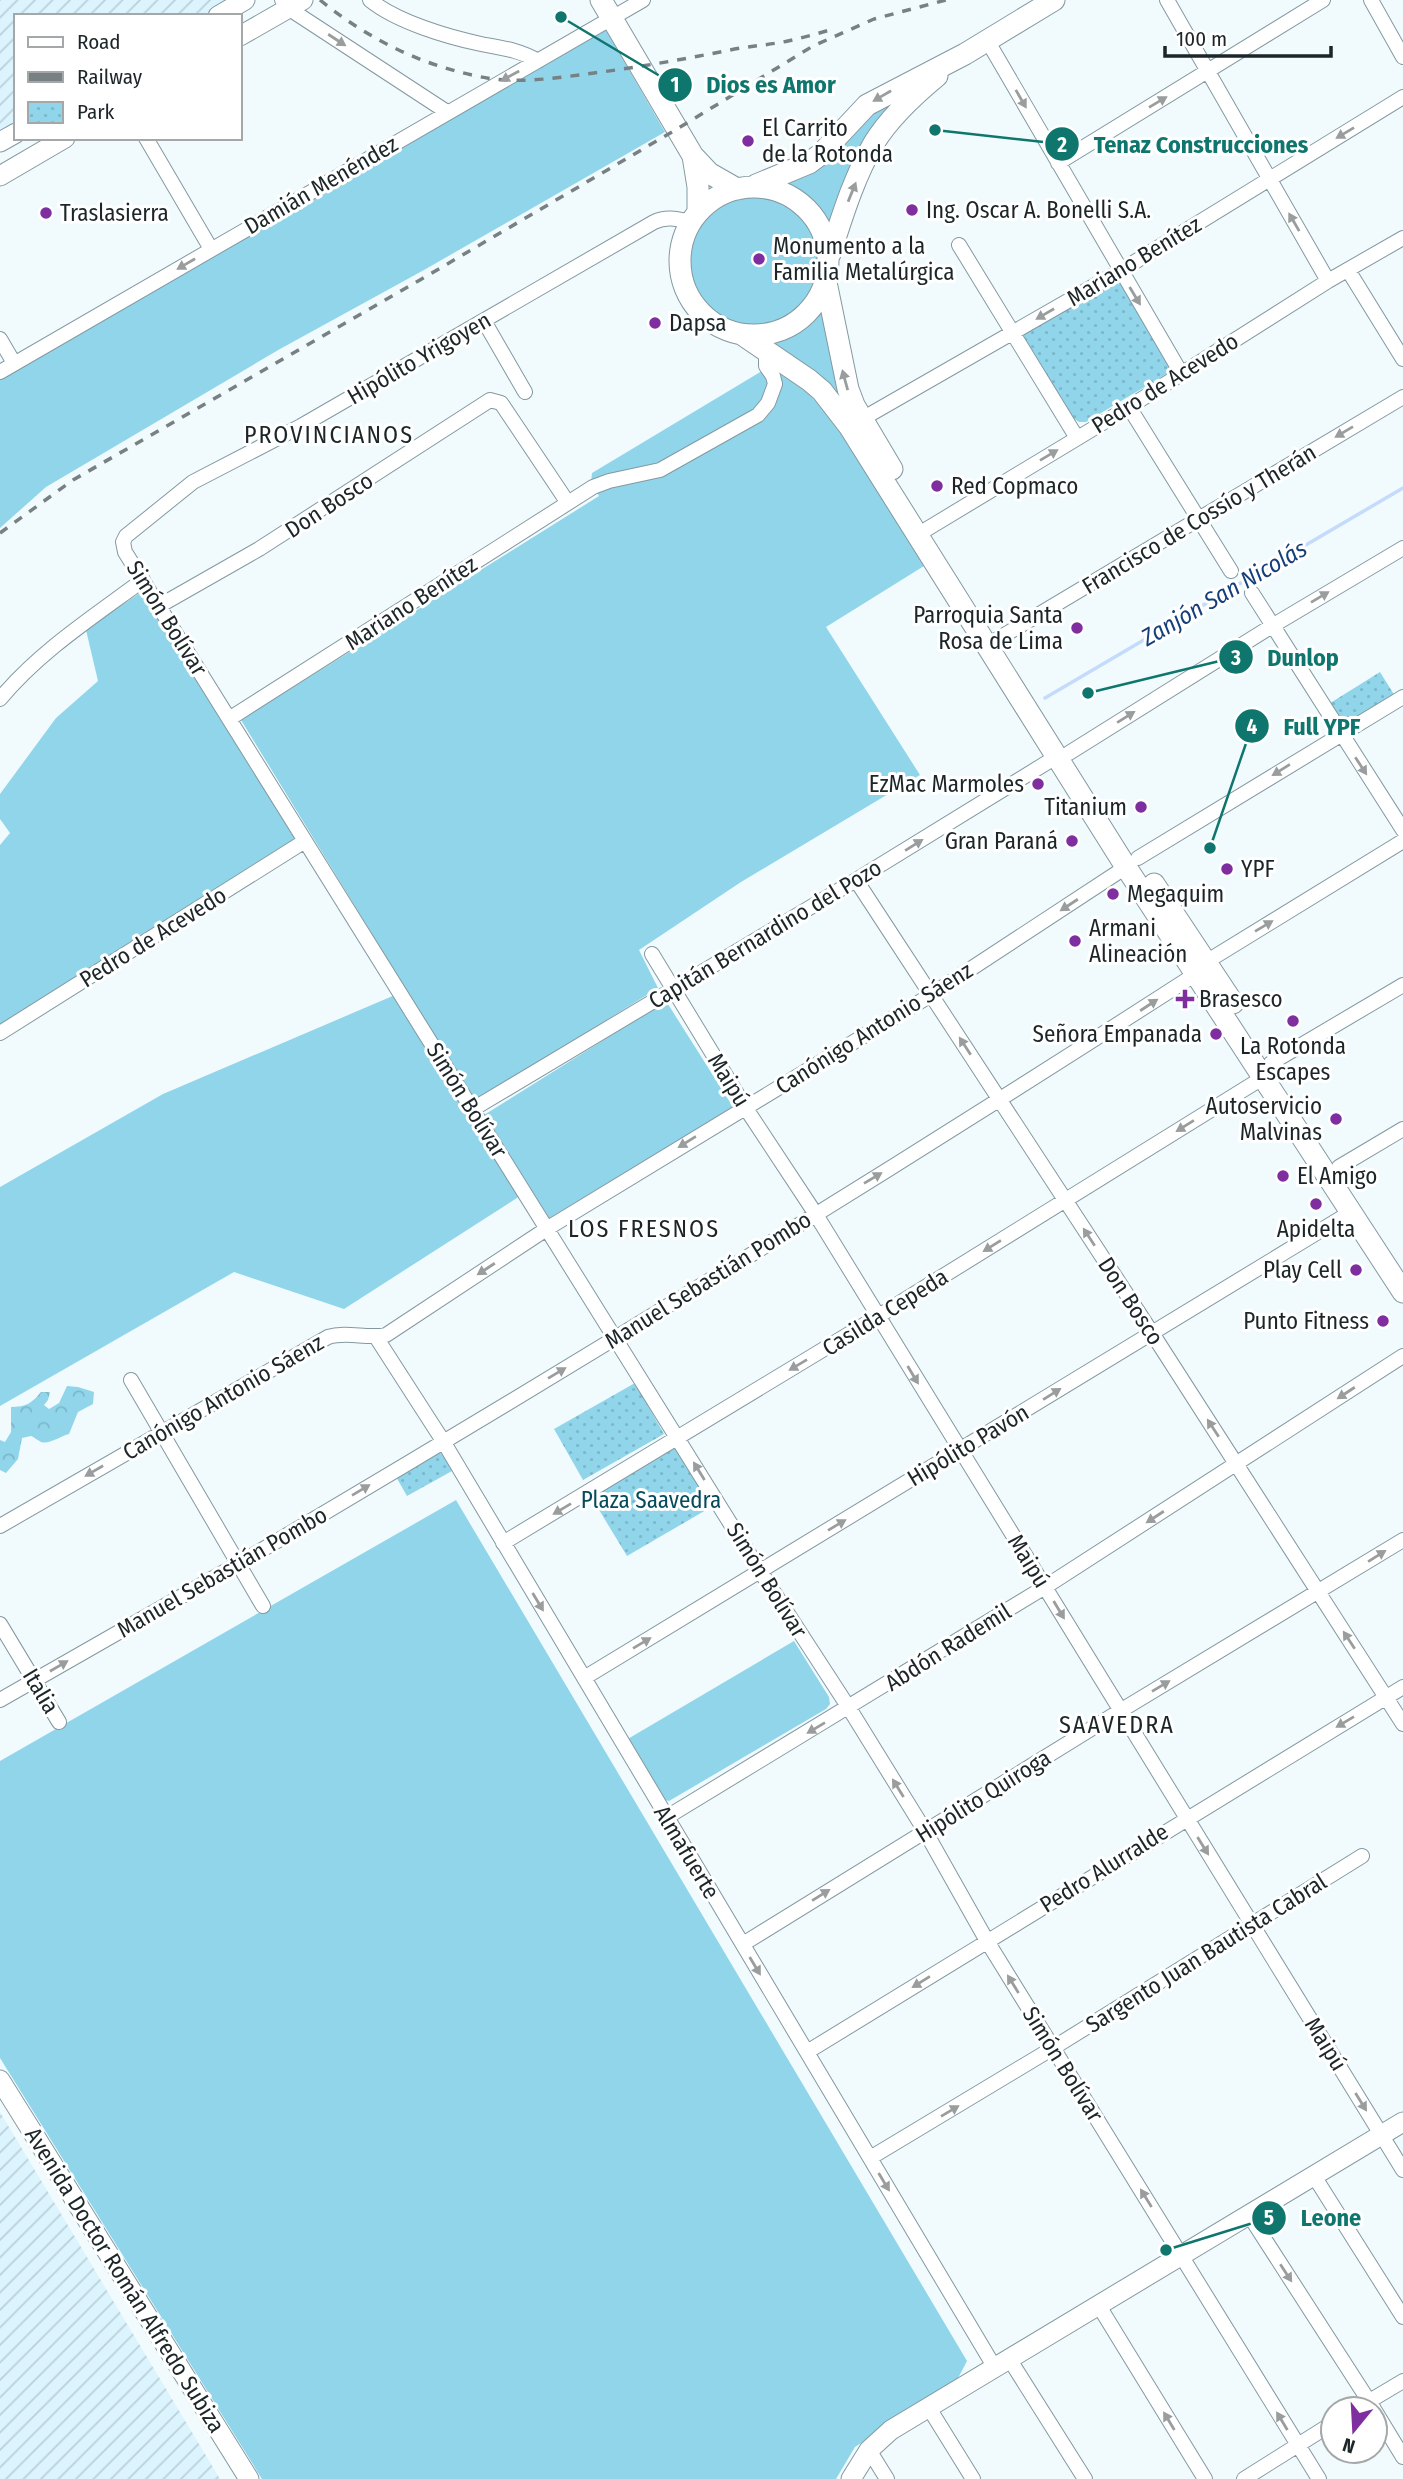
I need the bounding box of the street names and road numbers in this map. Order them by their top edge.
street label: Damián Menéndez [239,130,403,240]
street label: Mariano Benítez [1062,210,1206,312]
street label: Hipólito Yrigoyen [342,306,496,410]
street label: Pedro de Acevedo [1086,327,1244,439]
street label: Francisco de Cossío y Therán [1077,438,1321,600]
street label: Don Bosco [280,466,378,544]
street label: Mariano Benítez [340,550,482,656]
street label: Simón Bolívar [121,555,213,681]
street label: Capitán Bernardino del Pozo [643,853,887,1015]
street label: Pedro de Acevedo [74,881,232,993]
street label: Canónigo Antonio Sáenz [770,956,978,1100]
street label: Simón Bolívar [421,1037,513,1163]
street label: Maipú [702,1048,756,1112]
street label: Manuel Sebastián Pombo [600,1205,816,1355]
street label: Don Bosco [1092,1252,1170,1350]
street label: Casilda Cepeda [817,1262,953,1362]
street label: Canónigo Antonio Sáenz [118,1328,328,1466]
street label: Hipólito Pavón [902,1398,1034,1492]
street label: Manuel Sebastián Pombo [112,1500,332,1644]
street label: Simón Bolívar [721,1517,813,1643]
street label: Maipú [1002,1529,1056,1593]
street label: Abdón Rademil [880,1597,1016,1697]
street label: Italia [17,1663,65,1719]
street label: Hipólito Quiroga [910,1743,1056,1849]
street label: Almafuerte [648,1800,726,1904]
street label: Pedro Alurralde [1035,1817,1173,1919]
street label: Sargento Juan Bautista Cabral [1080,1867,1332,2039]
street label: Simón Bolívar [1017,2001,1109,2127]
street label: Maipú [1299,2012,1353,2076]
street label: Avenida Doctor Román Alfredo Subiza [19,2122,231,2438]

